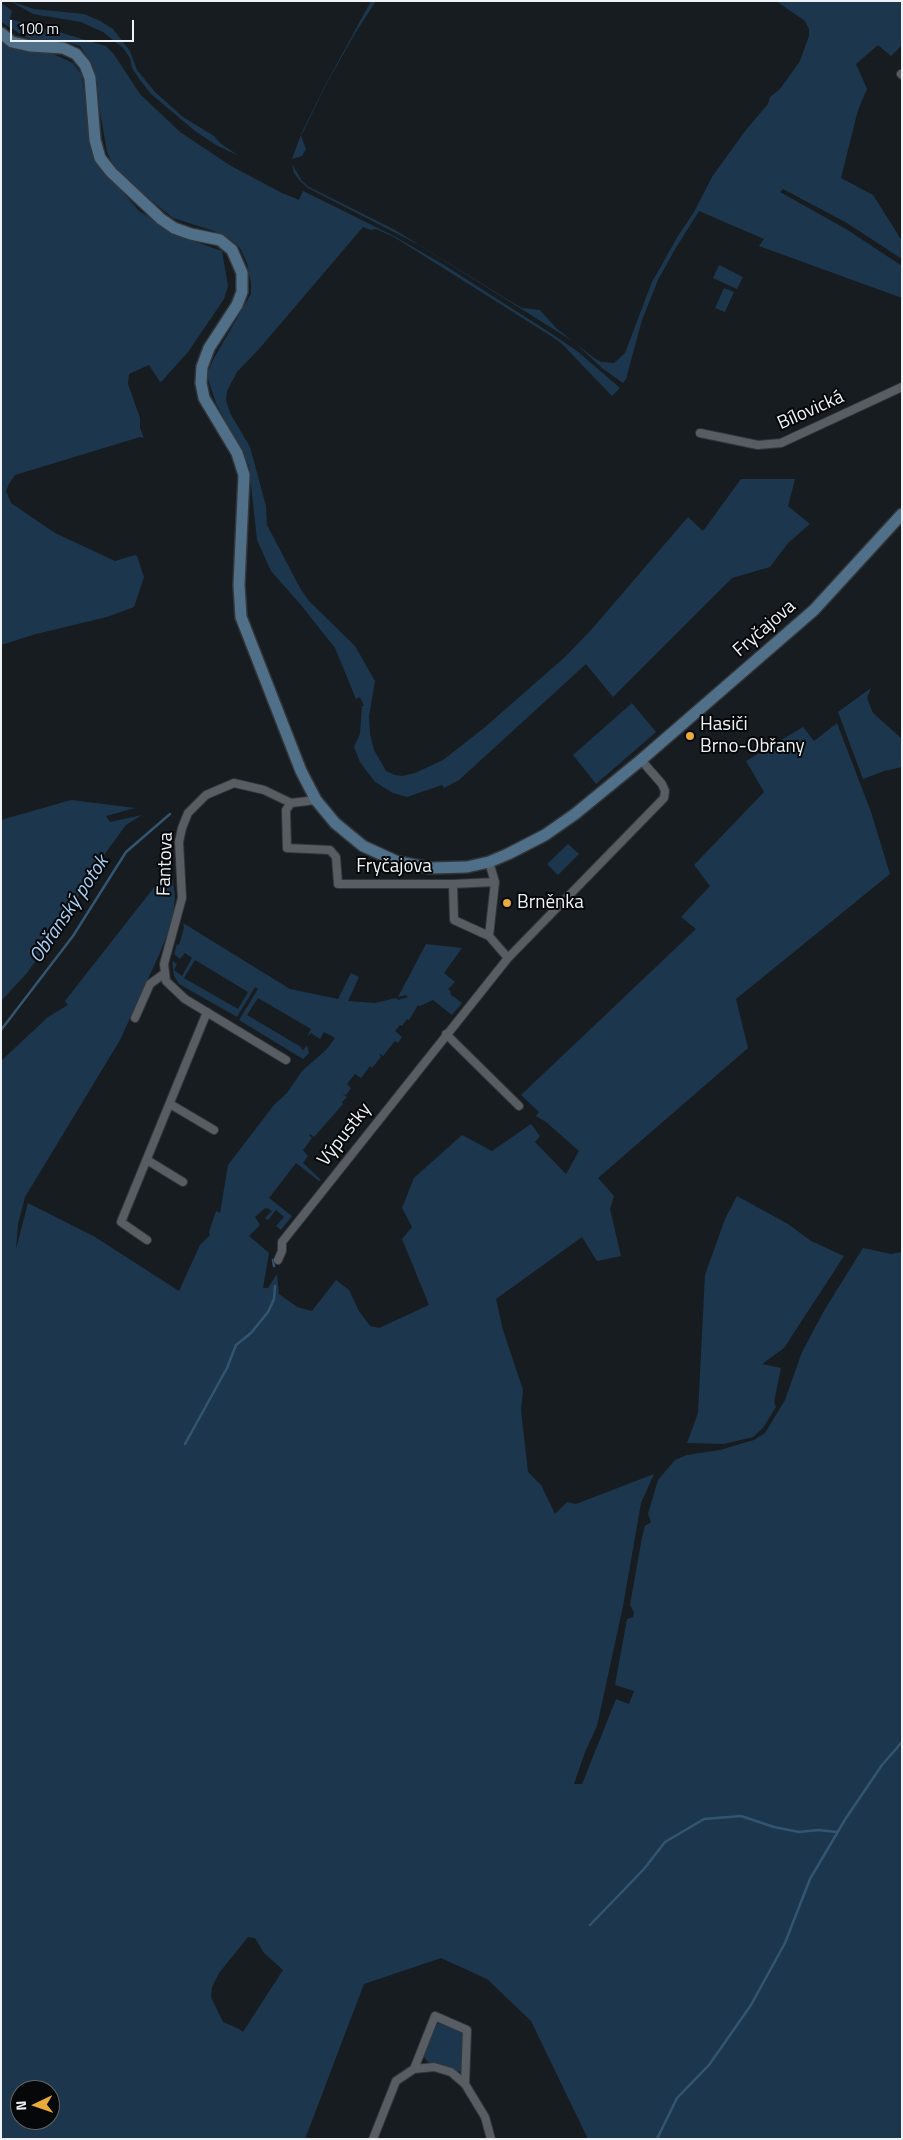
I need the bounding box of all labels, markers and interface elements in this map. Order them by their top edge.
scale bar [12,10,136,42]
text: 100 m [18,17,59,40]
street label: Bílovická [774,386,848,436]
street label: Fryčajova [729,596,801,662]
place label: Hasiči Brno-Obřany [700,714,805,758]
marker: Hasiči Brno-Obřany [684,730,696,742]
street label: Fantova [153,832,179,896]
water label: Obřanský potok [25,852,115,968]
street label: Fryčajova [356,856,432,878]
place label: Brněnka [517,892,584,914]
marker: Brněnka [501,897,513,909]
street label: Výpustky [313,1099,377,1171]
north arrow [10,2080,60,2130]
text: N [10,2100,31,2111]

